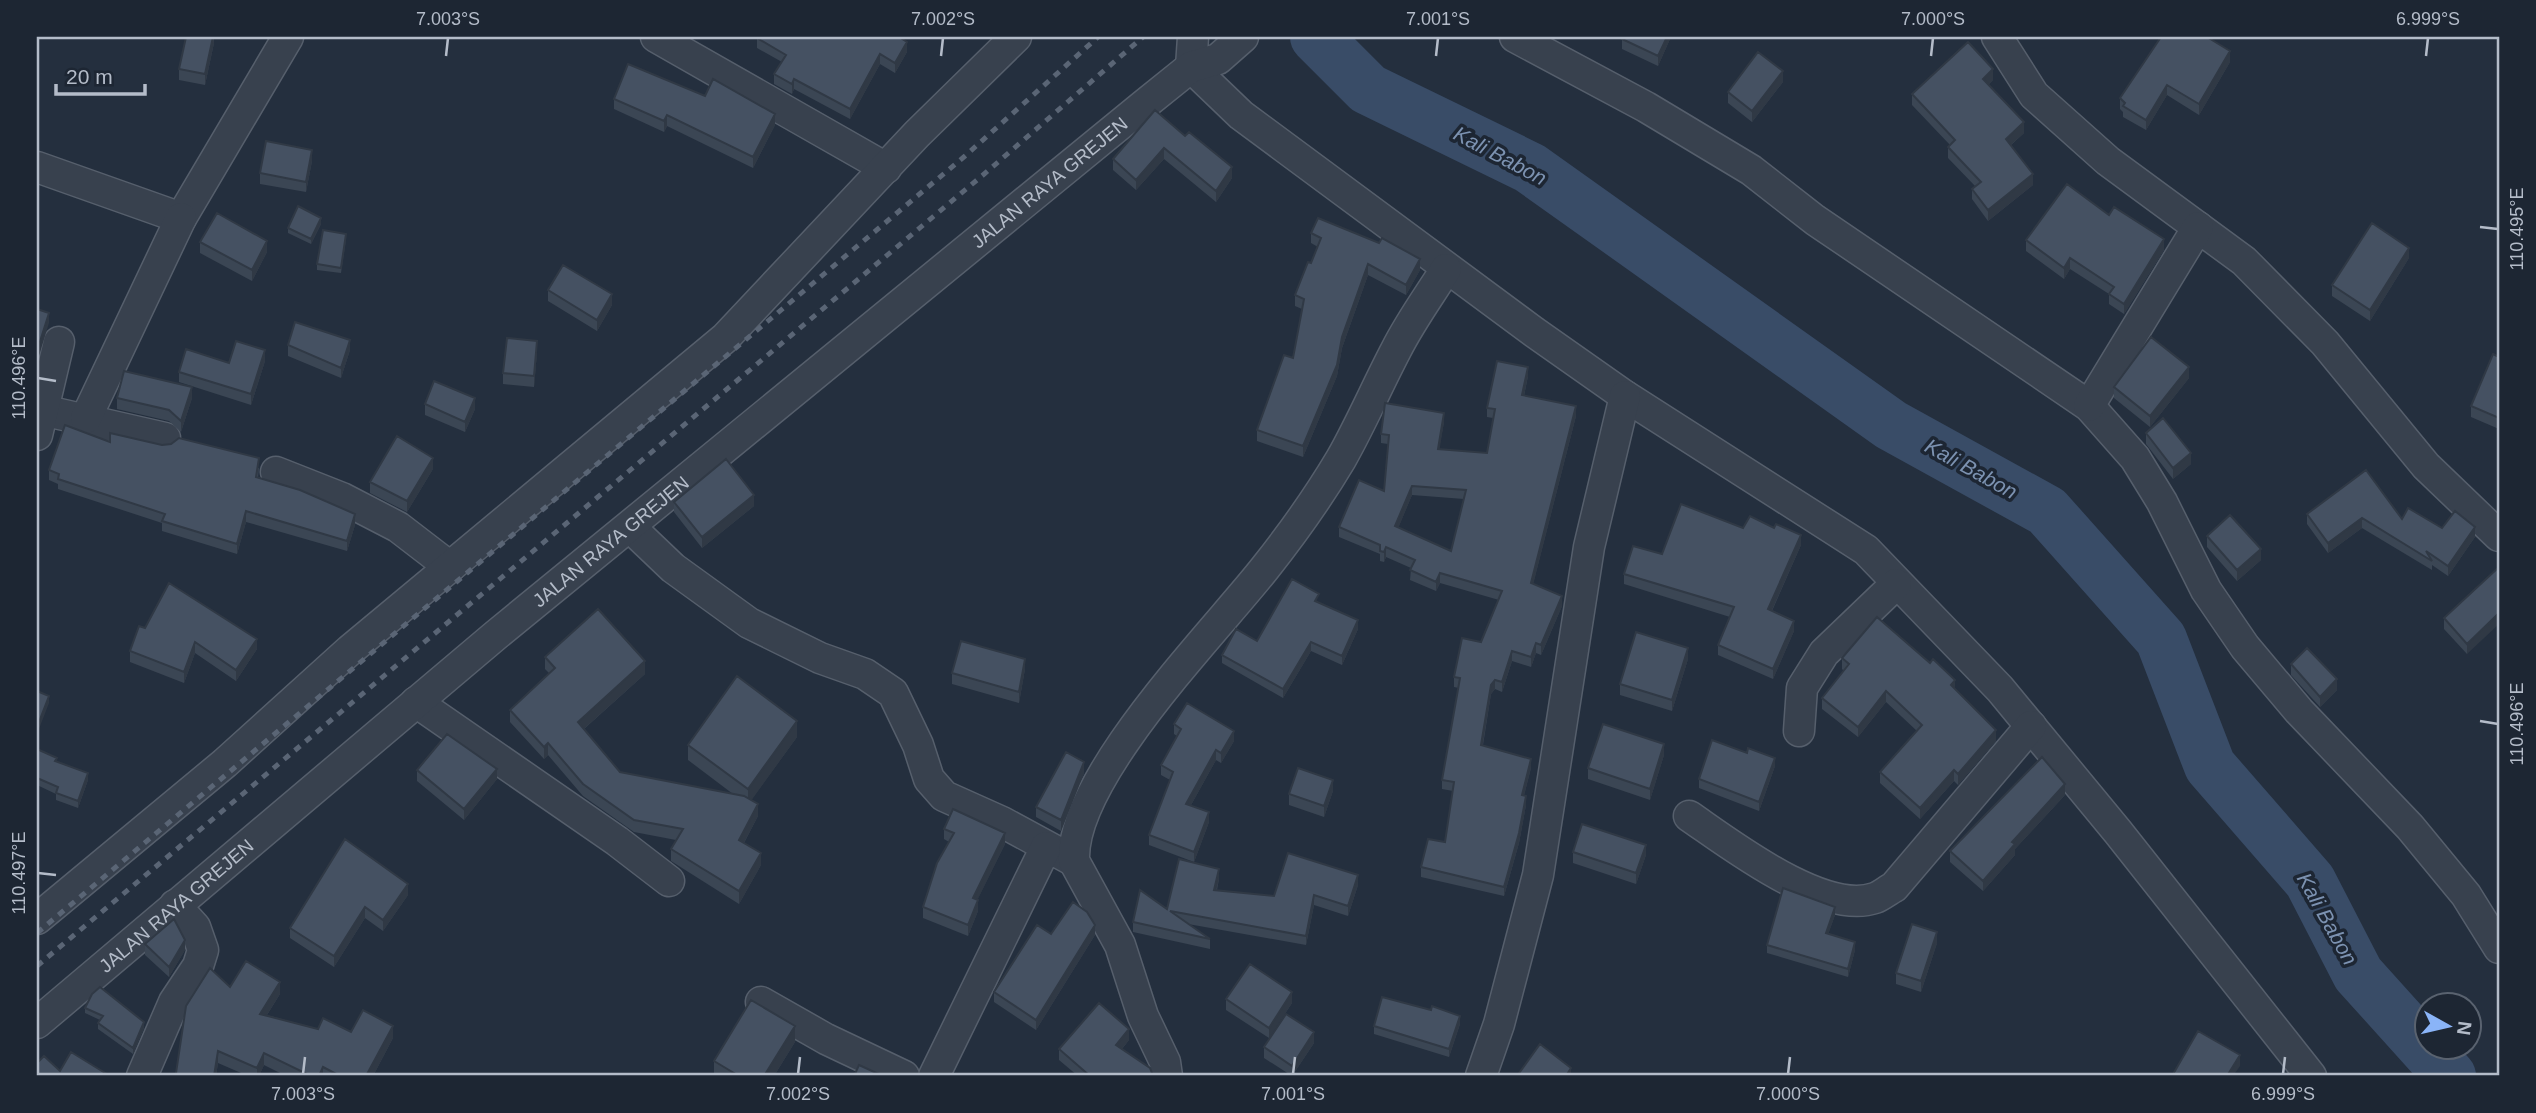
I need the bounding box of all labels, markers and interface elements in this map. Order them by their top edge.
text: 7.003°S [416,9,480,29]
text: 7.002°S [911,9,975,29]
text: 7.001°S [1406,9,1470,29]
text: 7.000°S [1901,9,1965,29]
text: 6.999°S [2396,9,2460,29]
scale bar [56,52,145,96]
text: 20 m [66,65,113,88]
street label: JALAN RAYA GREJEN [968,113,1132,252]
water label: Kali Babon [1450,122,1550,190]
text: 110.495°E [2507,188,2527,270]
text: 110.496°E [9,337,29,419]
water label: Kali Babon [1921,434,2021,503]
street label: JALAN RAYA GREJEN [529,472,693,611]
text: 110.496°E [2507,683,2527,765]
text: 110.497°E [9,832,29,914]
street label: JALAN RAYA GREJEN [95,835,257,977]
water label: Kali Babon [2293,869,2362,969]
north arrow [2414,990,2484,1060]
text: N [2453,1020,2476,1037]
text: 7.003°S [271,1084,335,1104]
text: 7.002°S [766,1084,830,1104]
text: 7.001°S [1261,1084,1325,1104]
text: 7.000°S [1756,1084,1820,1104]
text: 6.999°S [2251,1084,2315,1104]

